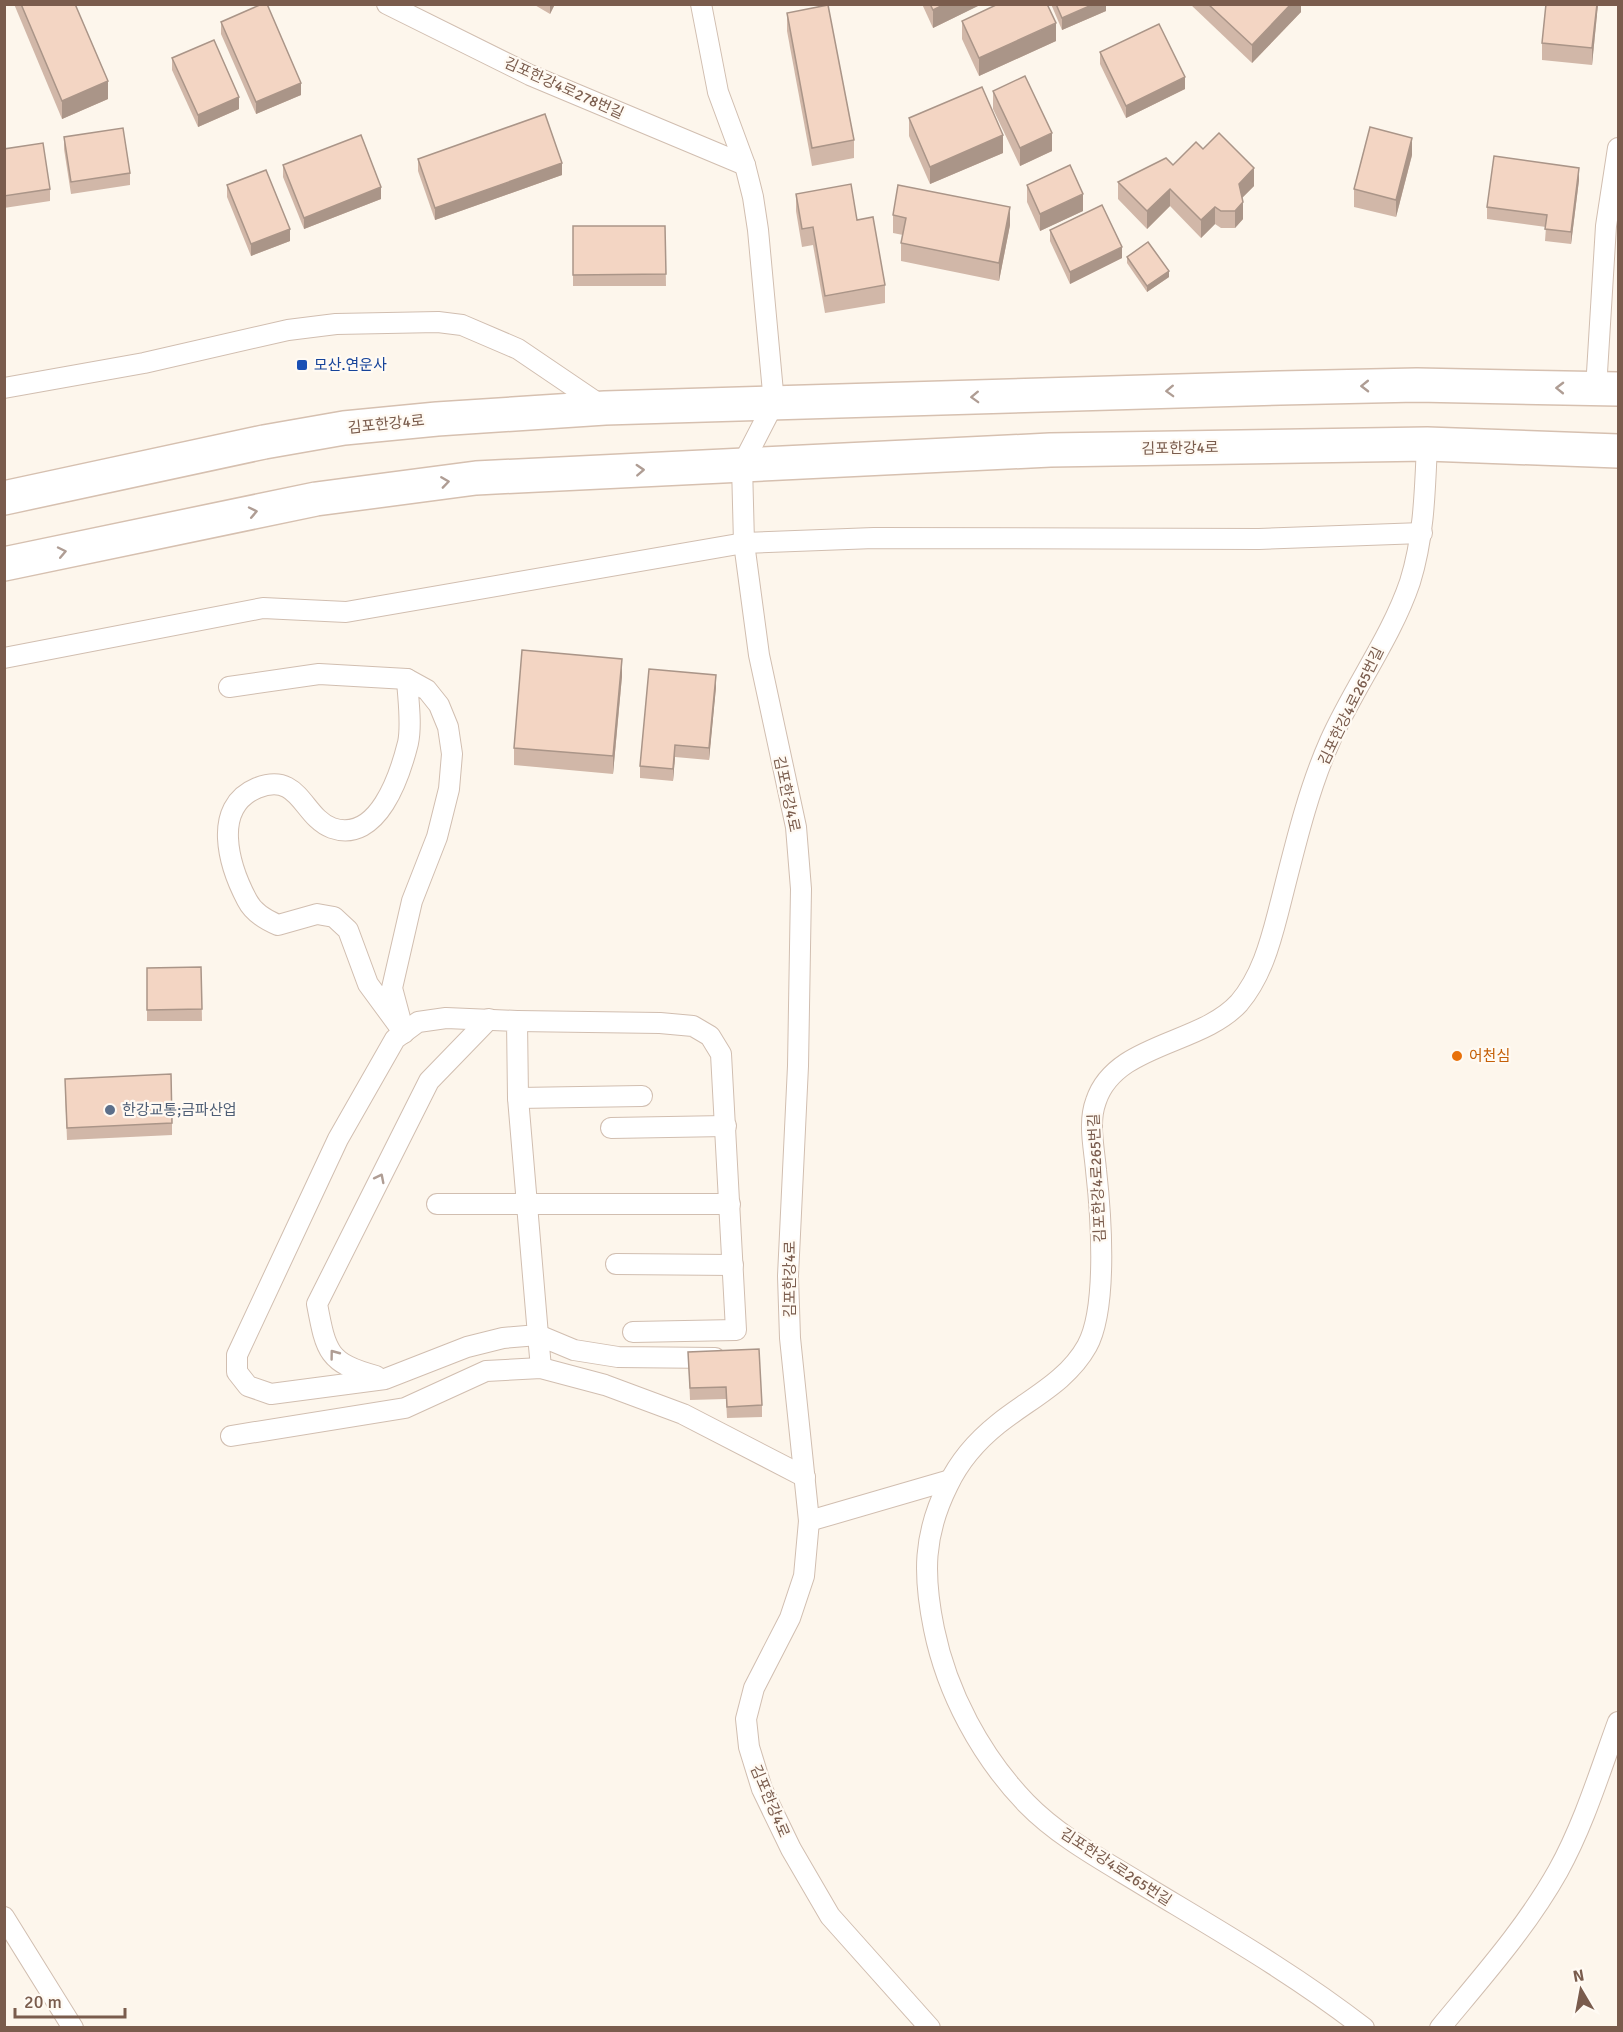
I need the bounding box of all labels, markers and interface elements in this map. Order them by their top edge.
street label: 김포한강4로278번길 [501,54,627,122]
place label: 모산.연운사 [314,356,387,374]
marker: 모산.연운사 [295,358,309,372]
one-way arrow [1361,380,1370,392]
one-way arrow [1556,382,1565,394]
one-way arrow [1166,385,1175,397]
one-way arrow [971,390,980,403]
street label: 김포한강4로 [347,411,425,437]
street label: 김포한강4로 [1141,438,1219,458]
one-way arrow [635,463,644,476]
one-way arrow [441,477,450,489]
one-way arrow [247,507,257,520]
one-way arrow [56,546,66,559]
street label: 김포한강4로265번길 [1315,644,1387,768]
street label: 김포한강4로 [770,754,804,834]
place label: 어천심 [1469,1047,1510,1065]
marker: 어천심 [1450,1049,1464,1063]
place label: 한강교통;금파산업 [122,1101,237,1119]
marker: 한강교통;금파산업 [103,1103,117,1117]
street label: 김포한강4로265번길 [1085,1113,1109,1243]
one-way arrow [373,1173,385,1184]
street label: 김포한강4로 [781,1240,799,1318]
one-way arrow [330,1350,341,1361]
street label: 김포한강4로 [747,1762,793,1840]
street label: 김포한강4로265번길 [1057,1824,1175,1910]
north arrow [1551,1960,1611,2020]
text: N [1571,1965,1586,1987]
scale bar [15,1981,124,2019]
text: 20 m [24,1991,62,2013]

